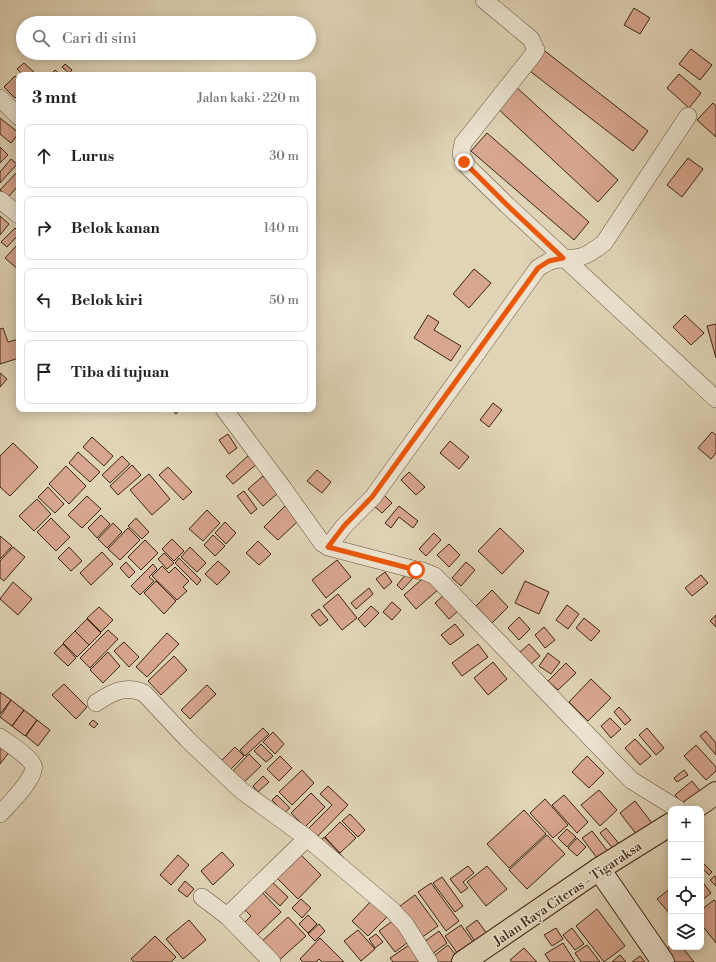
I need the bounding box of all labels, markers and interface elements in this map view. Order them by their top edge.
search box [16,16,316,60]
icon: search [30,27,52,49]
text: Cari di sini [62,29,137,48]
text: 3 mnt [32,87,77,109]
text: Jalan kaki · 220 m [197,90,300,106]
icon: ahead [33,145,55,167]
text: Lurus [71,147,114,166]
text: 30 m [269,148,299,164]
route end [455,153,473,171]
icon: right [33,217,55,239]
text: Belok kanan [71,219,160,238]
text: 140 m [263,220,299,236]
icon: left [33,289,55,311]
text: Belok kiri [71,291,142,310]
text: 50 m [269,292,299,308]
icon: arrive [33,361,55,383]
text: Tiba di tujuan [71,363,169,382]
route start [407,561,425,579]
map controls [668,806,704,950]
button: + [668,806,704,842]
street label: Jalan Raya Citeras - Tigaraksa [490,838,645,950]
button: − [668,842,704,878]
button: locate [668,878,704,914]
button: layers [668,914,704,950]

